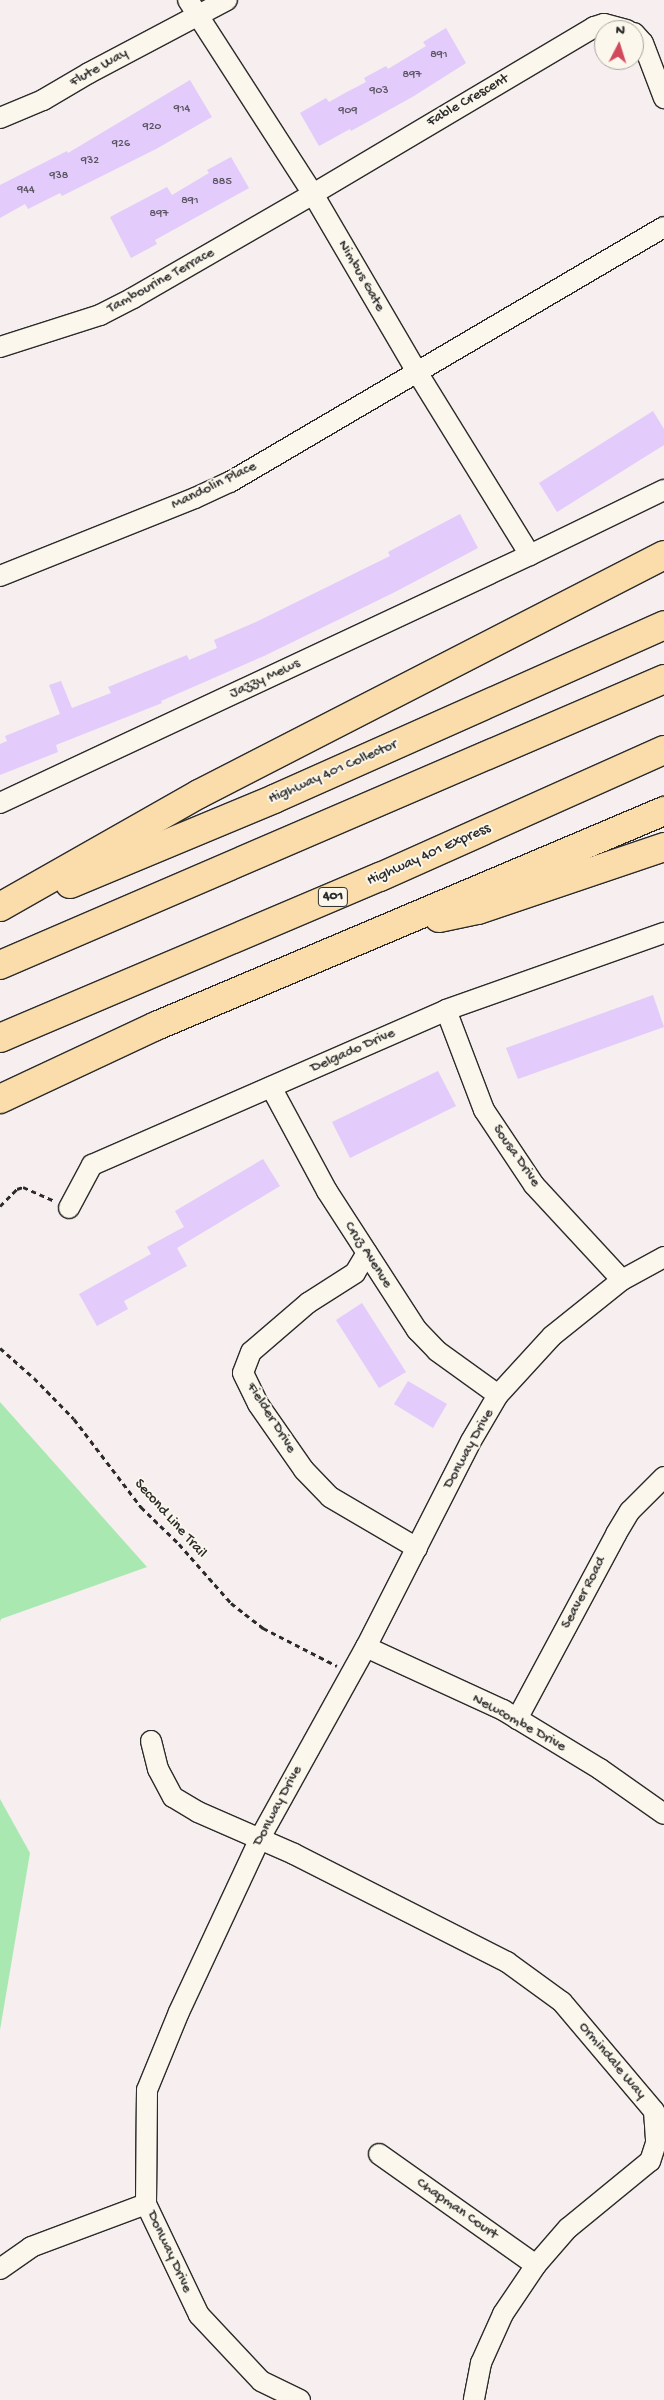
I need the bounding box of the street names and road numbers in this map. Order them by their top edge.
street label: Flute Way [67,45,131,91]
street label: Fable Crescent [424,70,512,132]
street label: Nimbus Gate [333,237,389,315]
street label: Tambourine Terrace [104,244,218,318]
street label: Mandolin Place [169,458,259,514]
street label: Jazzy Mews [227,655,303,703]
street label: Highway 401 Collector [266,735,400,809]
street label: Highway 401 Express [364,820,494,890]
road number: 401 [317,886,349,909]
street label: Delgado Drive [308,1024,398,1078]
street label: Sousa Drive [488,1121,544,1191]
street label: Cruz Avenue [340,1218,396,1292]
street label: Fielder Drive [242,1379,300,1457]
street label: Donway Drive [440,1406,498,1492]
street label: Second Line Trail [130,1476,210,1562]
street label: Seaver Road [558,1554,610,1632]
street label: Newcombe Drive [469,1690,569,1756]
street label: Donway Drive [249,1763,307,1849]
street label: Ormindale Way [574,2019,650,2103]
street label: Chapman Court [413,2174,501,2244]
street label: Donway Drive [142,2208,196,2296]

